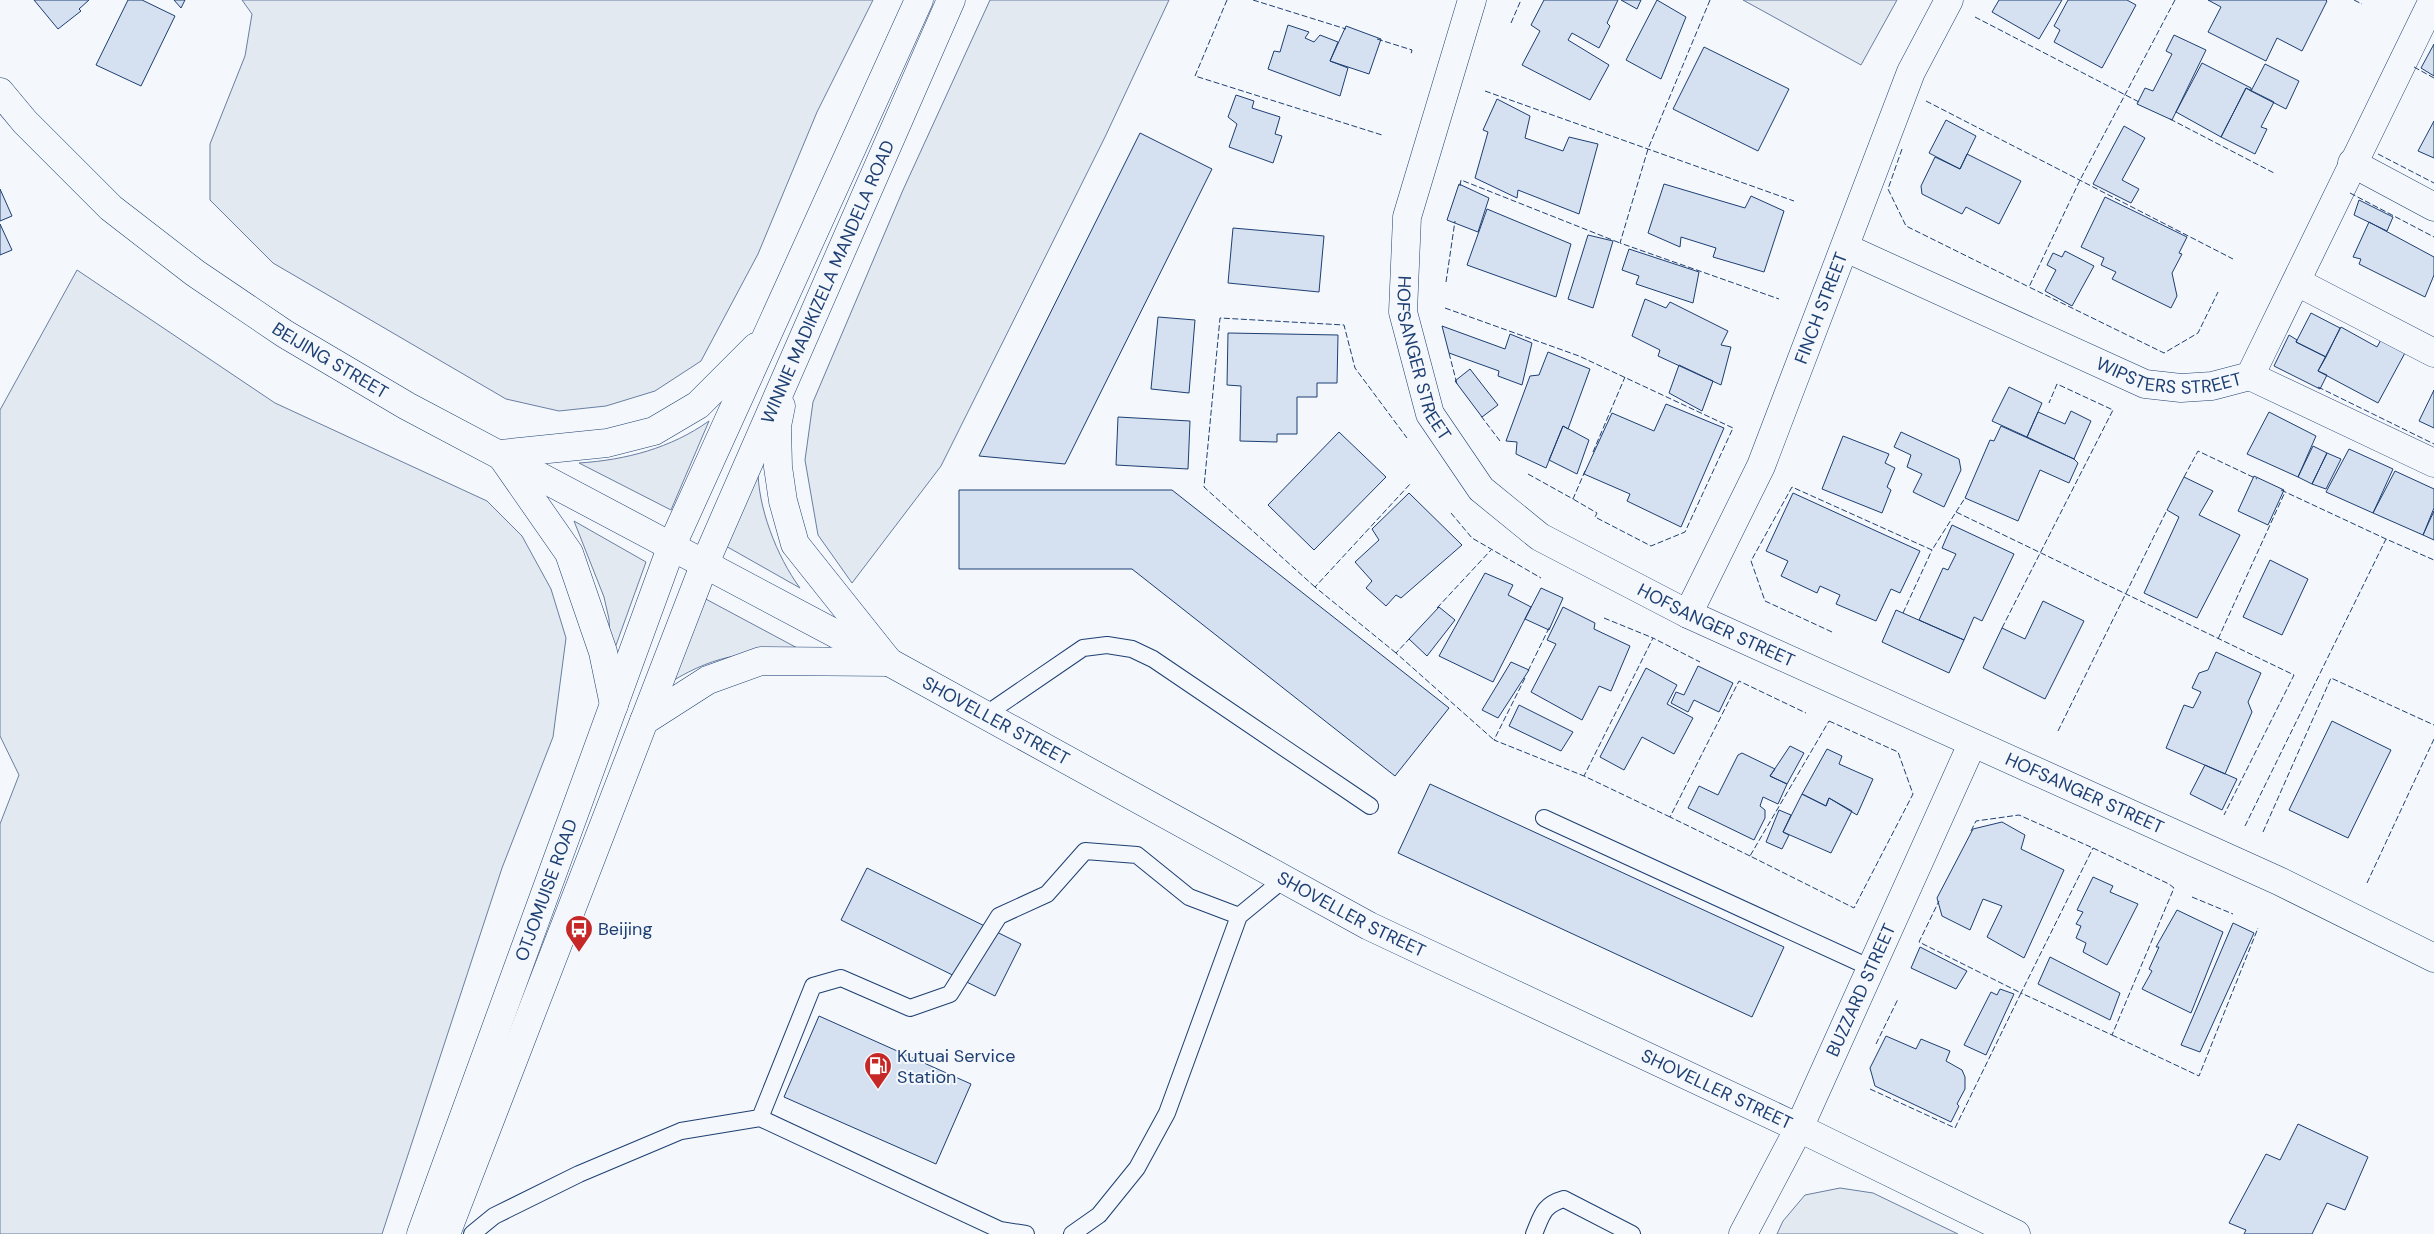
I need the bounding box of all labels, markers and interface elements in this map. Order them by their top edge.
street label: WINNIE MADIKIZELA MANDELA ROAD [755,137,900,427]
street label: FINCH STREET [1789,249,1853,367]
street label: HOFSANGER STREET [1391,275,1457,445]
street label: BEIJING STREET [267,317,393,404]
street label: WIPSTERS STREET [2092,351,2244,400]
street label: HOFSANGER STREET [1633,578,1799,673]
street label: SHOVELLER STREET [918,671,1074,771]
street label: HOFSANGER STREET [2002,747,2168,839]
street label: OTJOMUISE ROAD [509,816,583,964]
street label: SHOVELLER STREET [1273,866,1430,963]
bus stop icon: Beijing [564,914,594,953]
place label: Beijing [598,917,652,941]
street label: BUZZARD STREET [1821,920,1901,1061]
place label: Kutuai Service Station [897,1044,1015,1089]
street label: SHOVELLER STREET [1637,1044,1796,1135]
fuel station icon: Kutuai Service Station [863,1051,893,1090]

